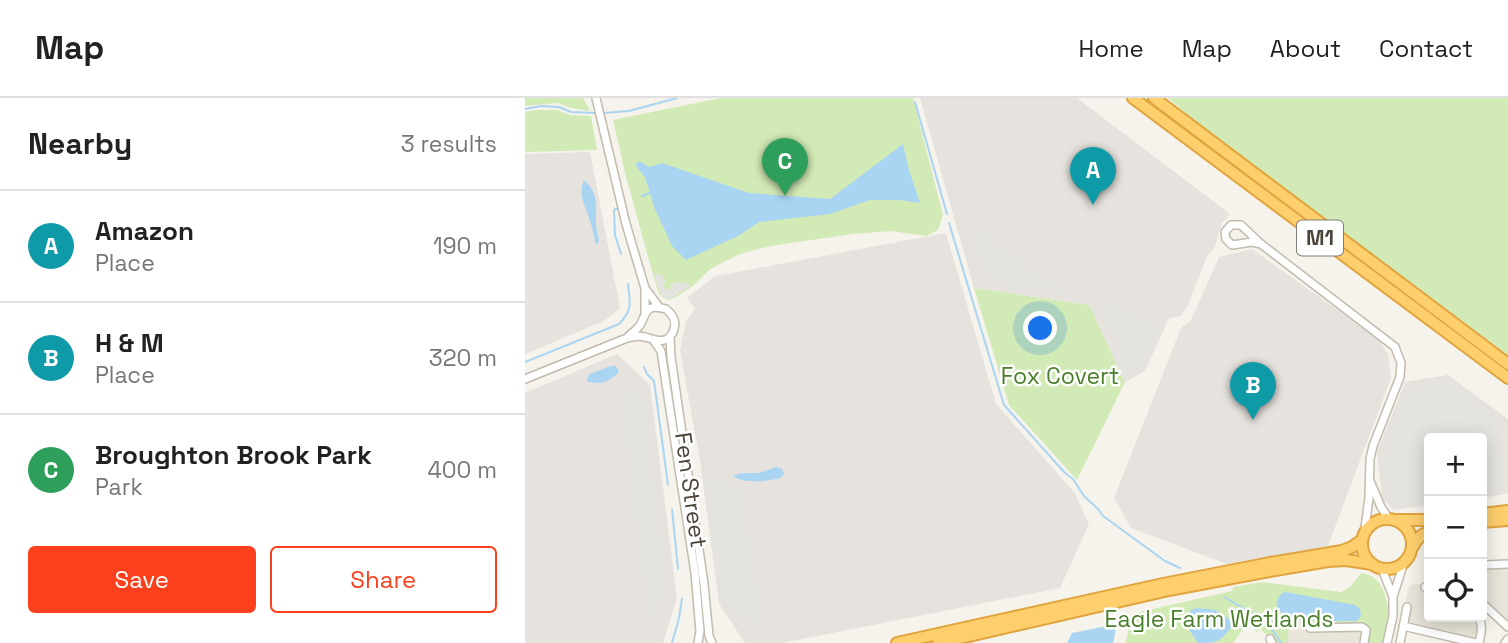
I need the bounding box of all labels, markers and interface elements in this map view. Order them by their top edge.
text: Map [35,27,104,69]
text: Home [1078,33,1144,64]
text: Map [1182,33,1232,64]
text: About [1270,33,1341,64]
text: Contact [1379,33,1473,64]
text: Nearby [28,124,132,163]
text: 3 results [401,129,497,159]
pin: C [762,138,808,196]
pin: A [1070,147,1116,205]
text: Amazon [95,214,194,248]
road number: M1 [1297,220,1343,256]
text: A [44,231,58,261]
text: 190 m [433,231,497,261]
text: Place [95,248,155,278]
your location [1023,311,1057,345]
text: H & M [95,326,164,360]
text: B [43,343,59,373]
text: 320 m [429,343,497,373]
text: Place [95,360,155,390]
park label: Fox Covert [1001,361,1119,391]
pin: B [1230,362,1276,420]
street label: Fen Street [668,430,714,550]
map controls [1424,433,1487,622]
button: + [1424,433,1487,496]
text: Broughton Brook Park [95,438,372,472]
text: C [44,455,58,485]
text: 400 m [427,455,497,485]
text: Park [95,472,143,502]
button: − [1424,496,1487,559]
button: Save [28,546,256,613]
button: Share [270,546,497,613]
button: locate [1424,559,1487,622]
park label: Eagle Farm Wetlands [1105,604,1333,634]

